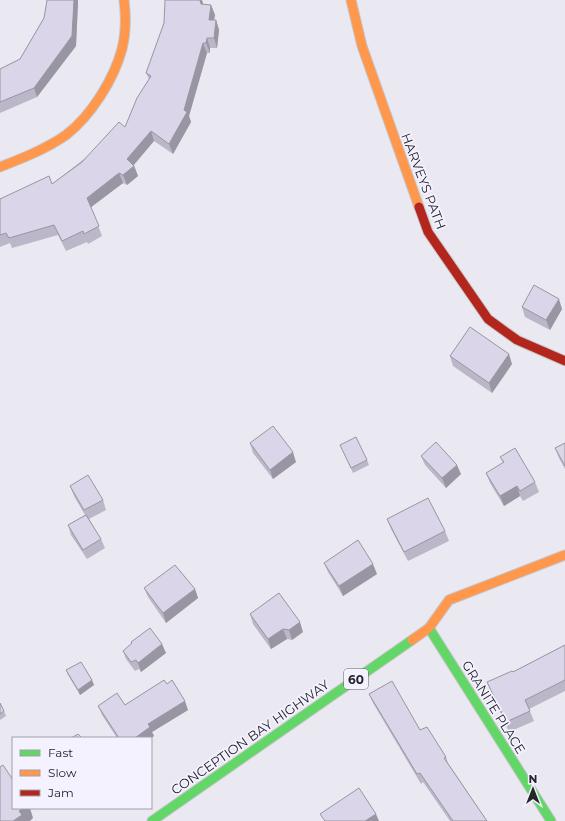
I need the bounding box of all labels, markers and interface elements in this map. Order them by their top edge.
street label: HARVEYS PATH [398,131,450,231]
street label: GRANITE PLACE [459,657,529,757]
road number: 60 [344,669,368,689]
street label: CONCEPTION BAY HIGHWAY [168,676,333,798]
legend [12,737,152,809]
text: Fast [48,745,73,760]
text: Slow [48,765,77,780]
north arrow [513,769,553,809]
text: N [529,772,537,786]
text: Jam [47,785,74,800]

